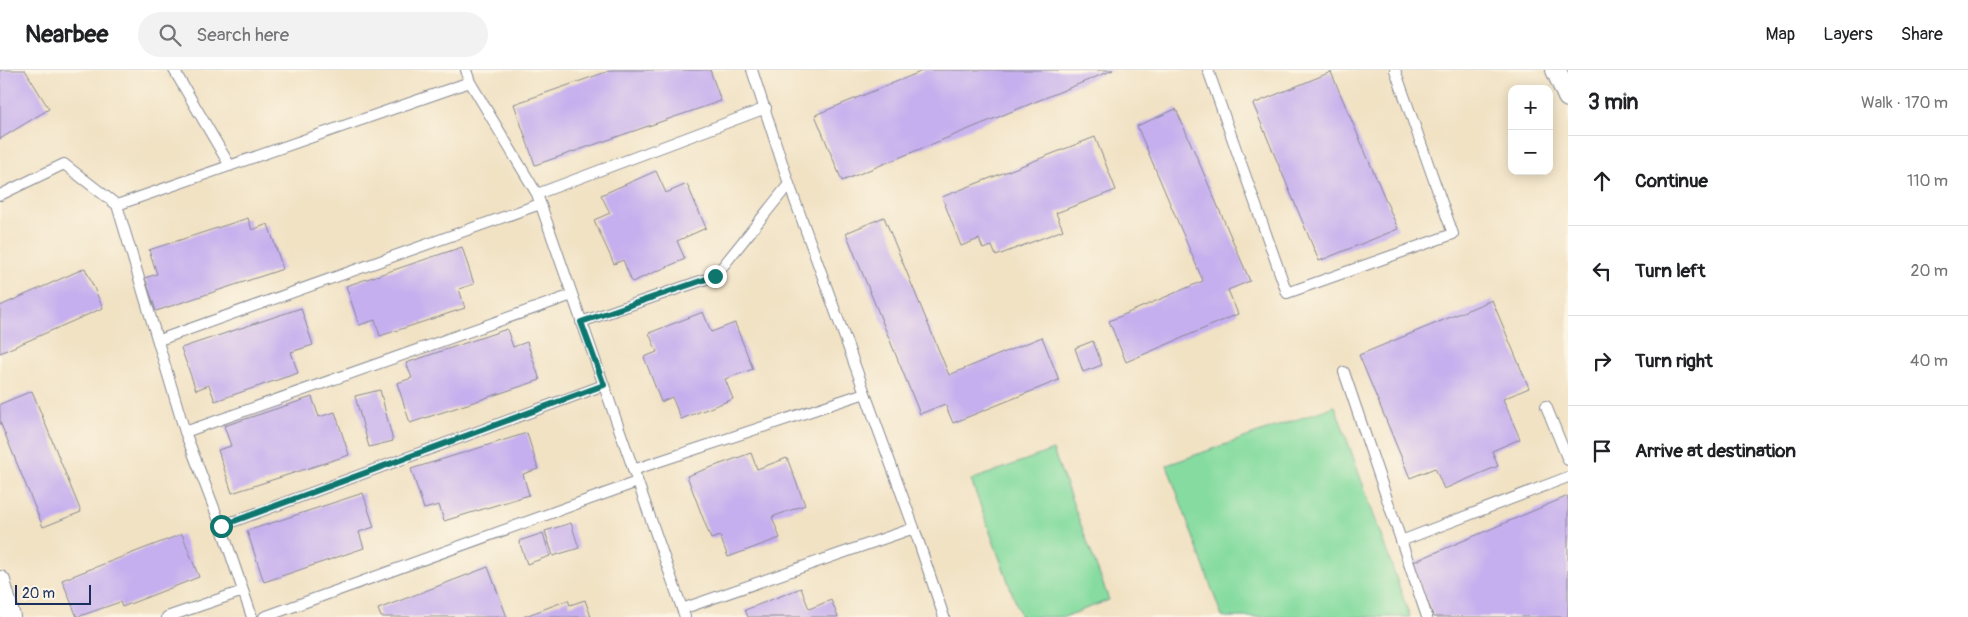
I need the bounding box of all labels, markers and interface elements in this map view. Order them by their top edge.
search box [138,12,488,57]
text: Nearbee [25,20,108,49]
icon: search [156,21,184,49]
text: Search here [196,23,289,47]
text: Map [1766,23,1795,46]
text: Layers [1823,23,1873,46]
text: Share [1901,23,1943,46]
map controls [1508,85,1553,175]
button: + [1508,85,1553,130]
text: 3 min [1588,89,1638,116]
text: Walk · 170 m [1861,93,1948,113]
button: − [1508,130,1553,175]
icon: ahead [1588,167,1616,195]
text: Continue [1635,169,1708,193]
text: 110 m [1907,171,1948,191]
icon: left [1588,257,1616,285]
text: Turn left [1635,259,1705,283]
text: 20 m [1910,261,1948,281]
route end [704,265,727,288]
icon: right [1588,347,1616,375]
text: Turn right [1635,349,1713,373]
text: 40 m [1910,351,1948,371]
icon: arrive [1588,437,1616,465]
text: Arrive at destination [1635,439,1796,463]
route start [210,515,233,538]
scale bar [15,582,91,605]
text: 20 m [22,585,55,602]

